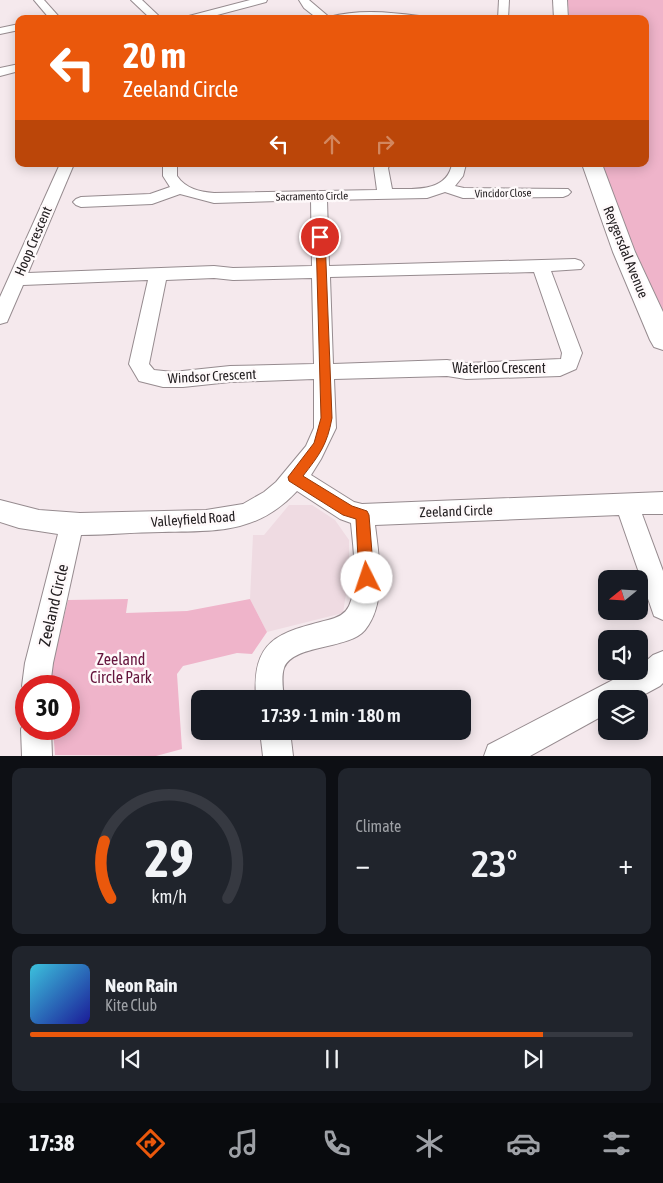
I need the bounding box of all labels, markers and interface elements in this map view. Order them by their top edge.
icon: left [40,35,105,100]
text: 20 m [123,35,186,75]
text: Zeeland Circle [123,76,238,102]
icon: left [265,130,293,158]
icon: ahead [318,130,346,158]
icon: right [371,130,399,158]
street label: Vincidor Close [475,187,532,199]
street label: Sacramento Circle [276,189,348,203]
street label: Hoop Crescent [11,204,55,278]
street label: Reygersdal Avenue [600,204,652,300]
pin [299,216,341,258]
icon: arrive [306,223,334,251]
street label: Waterloo Crescent [452,360,546,376]
street label: Windsor Crescent [167,366,257,386]
street label: Zeeland Circle [419,502,493,520]
street label: Valleyfield Road [150,508,236,530]
position arrow [340,551,392,603]
street label: Zeeland Circle [35,562,71,648]
north arrow [598,570,648,620]
map controls [598,570,648,740]
button: sound [598,630,648,680]
park label: Zeeland Circle Park [90,650,152,686]
speed limit sign: 30 [15,675,80,740]
button: layers [598,690,648,740]
text: 17:39 · 1 min · 180 m [261,704,401,726]
text: Climate [356,817,401,835]
text: 29 [144,828,193,888]
text: 23° [471,842,517,885]
text: − [356,848,370,880]
text: + [618,848,633,880]
text: km/h [151,886,186,907]
text: Neon Rain [105,974,177,996]
text: Kite Club [105,996,157,1014]
icon: previous [117,1045,145,1073]
icon: pause [318,1045,346,1073]
icon: next [519,1045,547,1073]
icon: directions [133,1126,168,1161]
icon: music [226,1126,261,1161]
icon: phone [319,1126,354,1161]
icon: climate [412,1126,447,1161]
icon: car [506,1126,541,1161]
icon: filters [599,1126,634,1161]
text: 17:38 [29,1130,74,1156]

